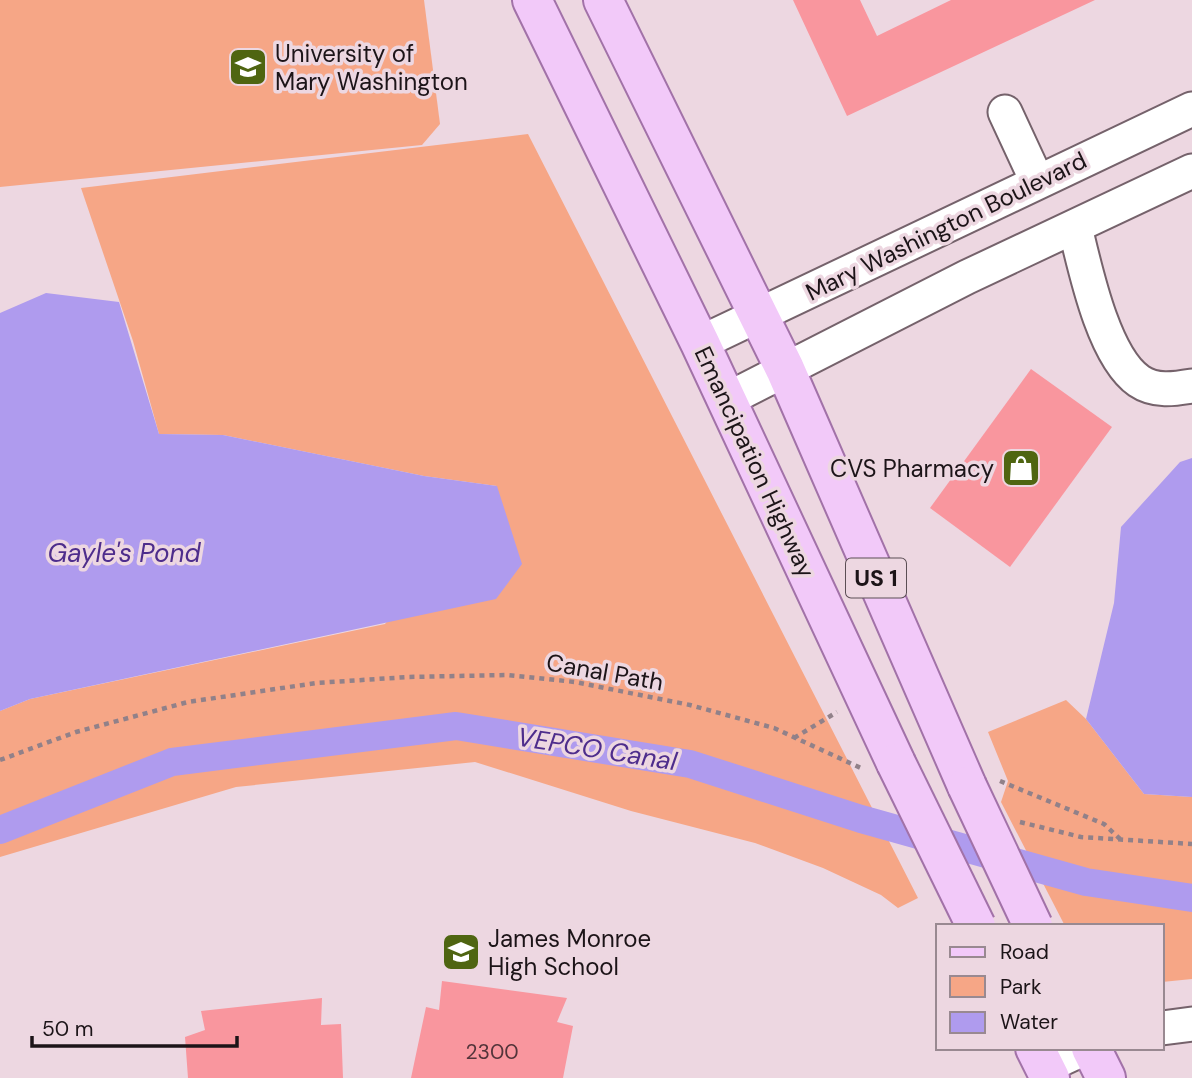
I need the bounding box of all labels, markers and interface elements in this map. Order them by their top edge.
place label: University of Mary Washington [275,38,468,97]
school or university icon: University of Mary Washington [227,46,269,88]
street label: Mary Washington Boulevard [800,144,1092,308]
street label: Emancipation Highway [688,341,822,583]
shop icon: CVS Pharmacy [1000,447,1042,489]
place label: CVS Pharmacy [830,453,994,484]
water label: Gayle's Pond [47,536,201,570]
road number: US 1 [846,558,906,598]
street label: Canal Path [544,646,666,698]
water label: VEPCO Canal [515,720,680,779]
place label: James Monroe High School [488,923,651,982]
legend [936,924,1164,1050]
school or university icon: James Monroe High School [440,931,482,973]
text: Road [1000,938,1049,966]
text: Park [1000,973,1042,1001]
scale bar [32,1004,236,1048]
text: Water [1000,1008,1058,1036]
text: 50 m [42,1015,93,1043]
house number: 2300 [465,1038,519,1066]

